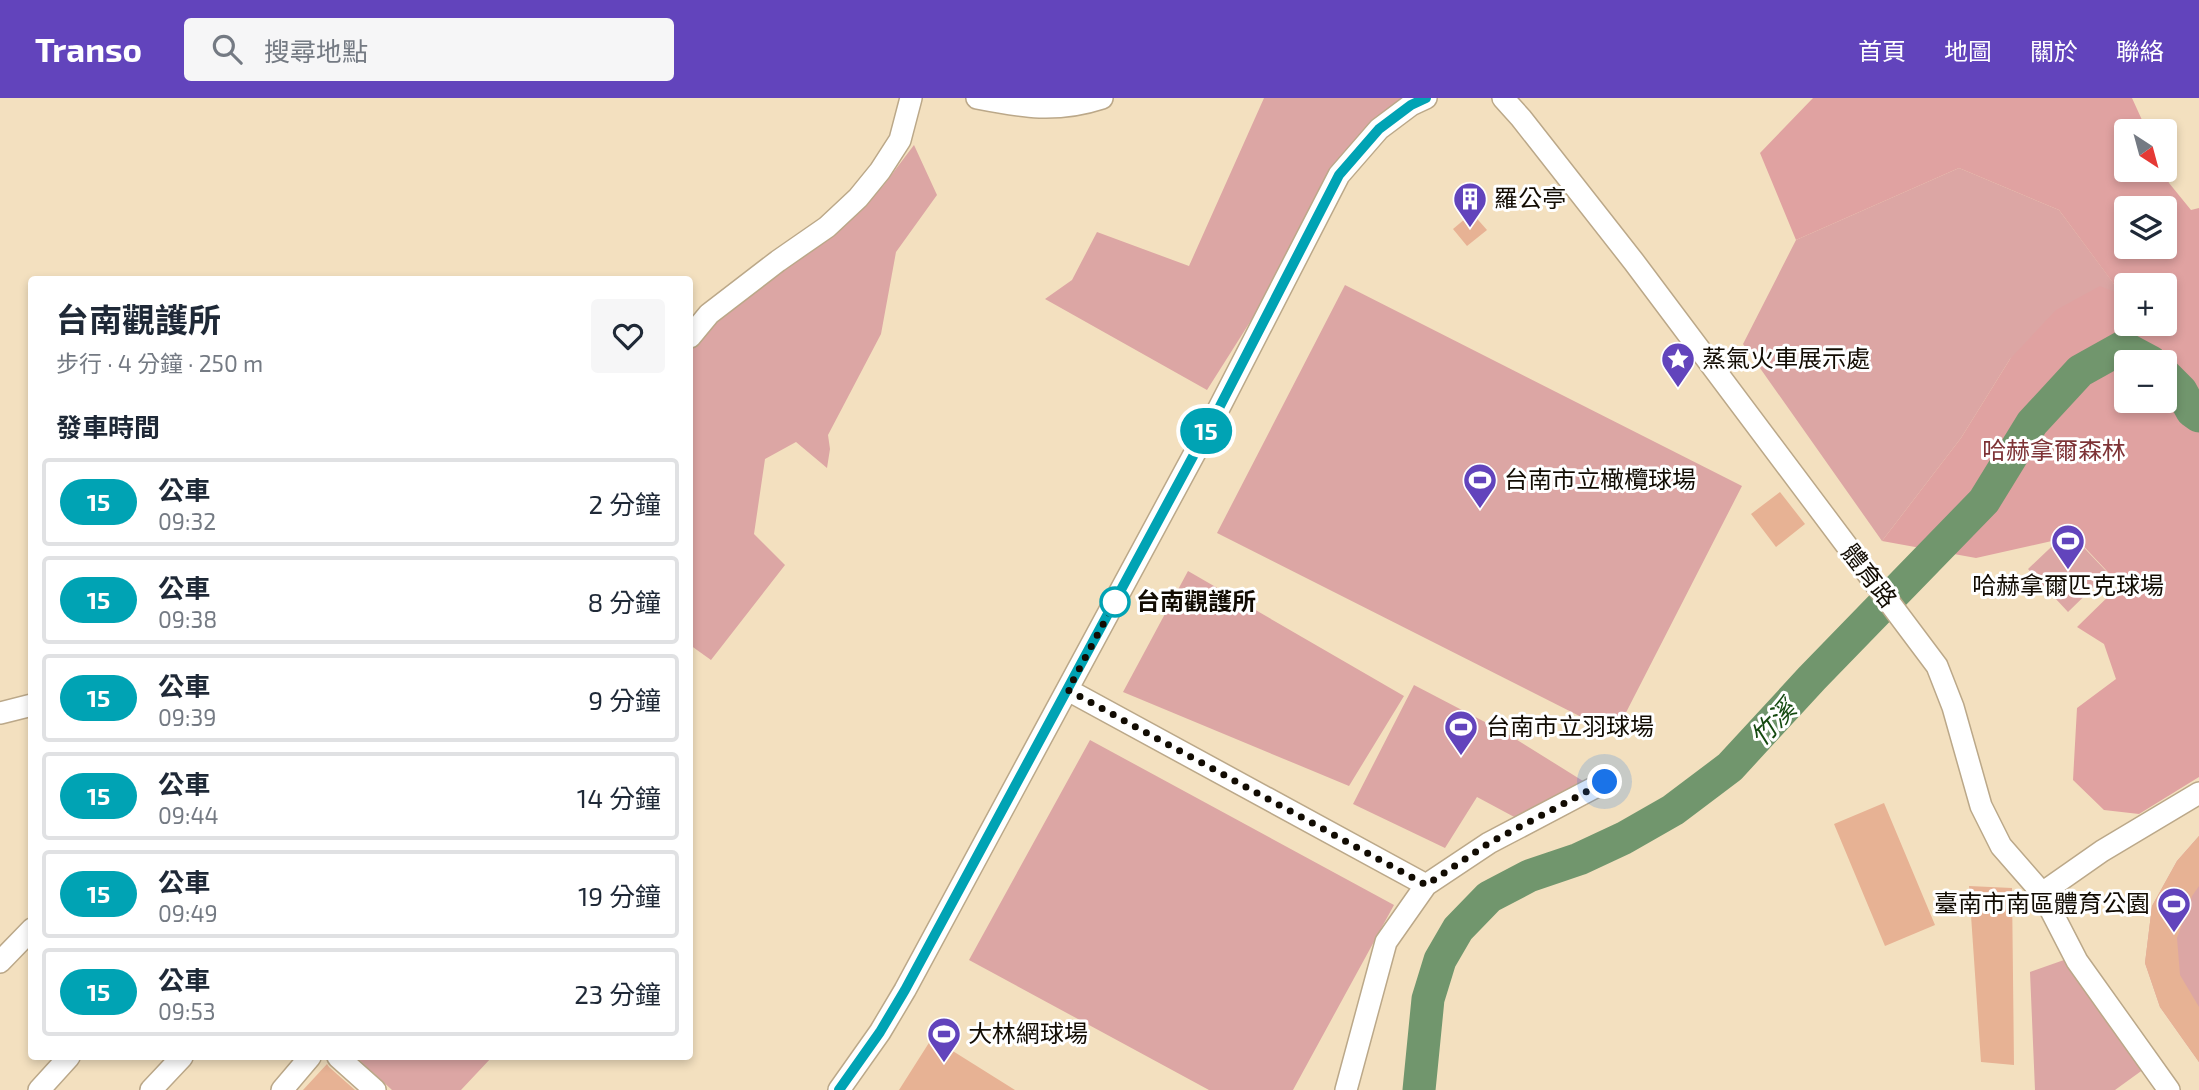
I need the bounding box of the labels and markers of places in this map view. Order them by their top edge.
building icon: 羅公亭 [1451,180,1489,229]
place label: 羅公亭 [1494,183,1566,212]
place icon: 蒸氣火車展示處 [1659,340,1697,389]
place label: 蒸氣火車展示處 [1702,343,1870,372]
sports icon: 台南市立橄欖球場 [1461,461,1499,510]
place label: 台南市立橄欖球場 [1504,464,1696,493]
sports icon: 哈赫拿爾匹克球場 [2049,522,2087,571]
place label: 哈赫拿爾匹克球場 [1972,570,2164,599]
place label: 台南觀護所 [1136,586,1256,615]
marker: 台南觀護所 [1100,587,1130,617]
sports icon: 台南市立羽球場 [1442,708,1480,757]
place label: 台南市立羽球場 [1486,711,1654,740]
sports icon: 臺南市南區體育公園 [2155,885,2193,934]
place label: 臺南市南區體育公園 [1934,888,2150,917]
sports icon: 大林網球場 [925,1015,963,1064]
place label: 大林網球場 [968,1018,1088,1047]

